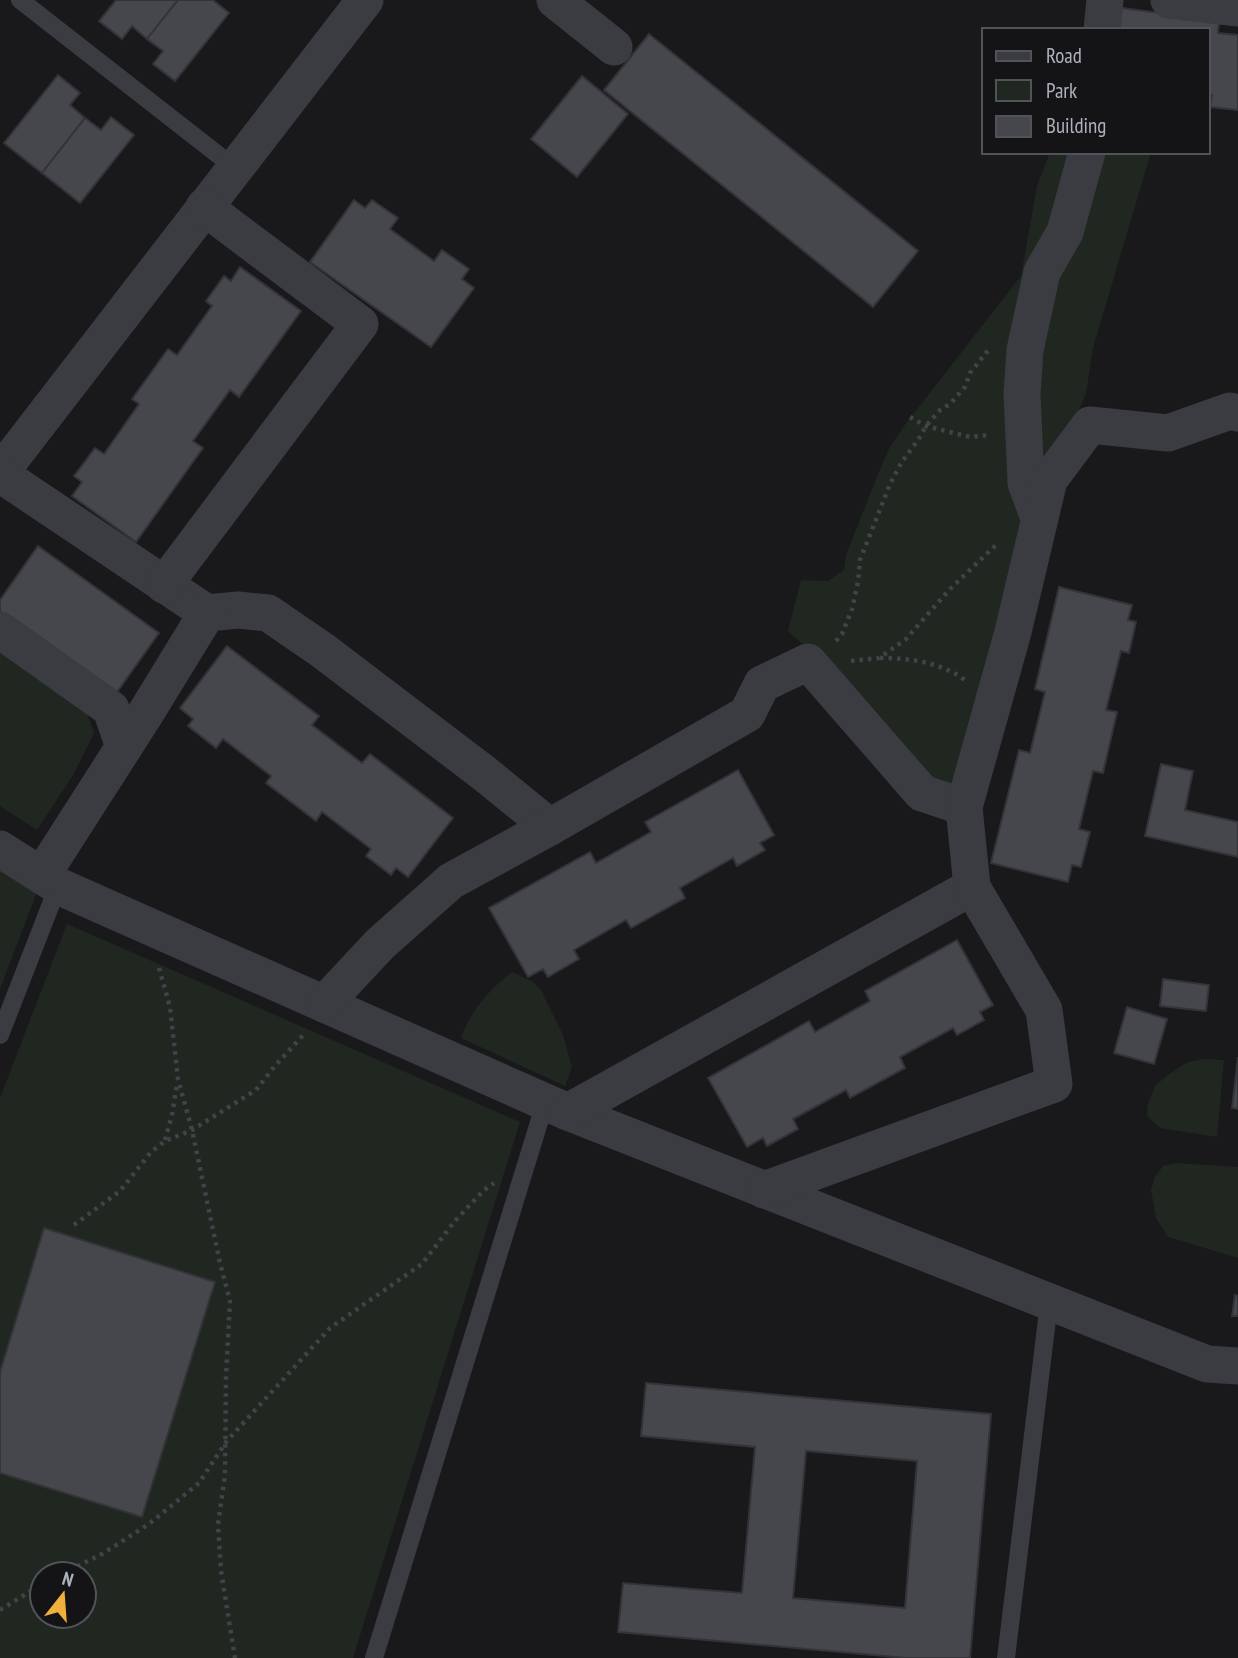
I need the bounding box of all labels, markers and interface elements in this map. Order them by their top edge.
legend [982,28,1210,154]
text: Road [1046,42,1082,69]
text: Park [1046,77,1077,104]
text: Building [1046,112,1106,139]
north arrow [28,1560,98,1630]
text: N [60,1566,76,1592]

